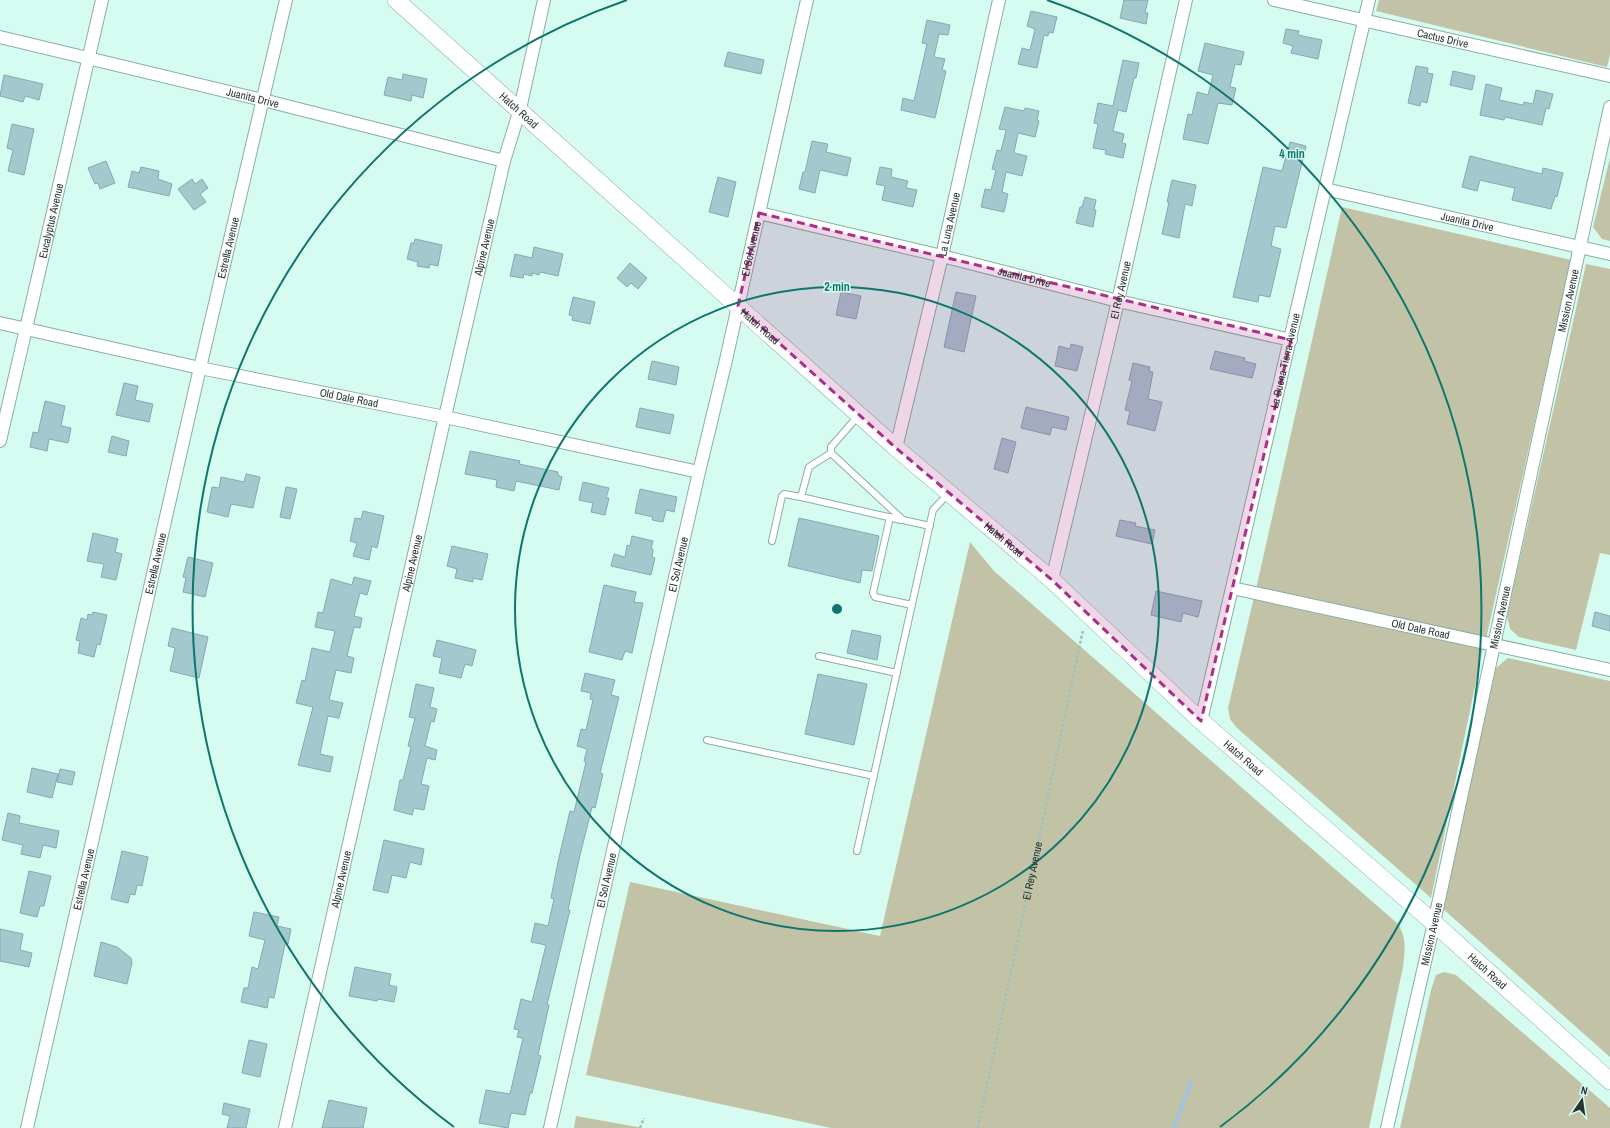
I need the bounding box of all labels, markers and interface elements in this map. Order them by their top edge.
street label: Cactus Drive [1416,26,1470,51]
street label: Juanita Drive [225,84,281,111]
street label: Hatch Road [496,89,541,131]
text: 4 min [1279,146,1305,162]
street label: Eucalyptus Avenue [35,182,66,260]
street label: La Luna Avenue [935,191,963,258]
street label: Juanita Drive [1440,209,1495,234]
street label: Estrella Avenue [214,216,242,280]
street label: Alpine Avenue [471,217,497,278]
street label: El Sol Avenue [738,220,764,278]
street label: El Rey Avenue [1107,260,1134,320]
street label: Juanita Drive [997,264,1052,291]
street label: Mission Avenue [1555,268,1582,333]
text: 2 min [824,279,850,295]
street label: Hatch Road [738,305,783,347]
street label: La Buena Tierra Avenue [1267,312,1303,410]
street label: Old Dale Road [319,385,380,410]
street label: Hatch Road [981,519,1027,560]
street label: Estrella Avenue [142,531,169,596]
street label: Alpine Avenue [399,533,425,594]
street label: El Sol Avenue [665,535,691,593]
street label: Mission Avenue [1486,585,1514,650]
centre of rings [830,602,844,616]
street label: Old Dale Road [1390,616,1451,642]
street label: Hatch Road [1221,737,1266,779]
street label: El Rey Avenue [1019,840,1045,901]
street label: Estrella Avenue [70,847,97,911]
street label: Alpine Avenue [327,849,354,910]
street label: El Sol Avenue [593,851,619,909]
street label: Mission Avenue [1417,901,1445,967]
street label: Hatch Road [1465,950,1510,992]
north arrow [1562,1080,1602,1120]
text: N [1580,1083,1589,1098]

